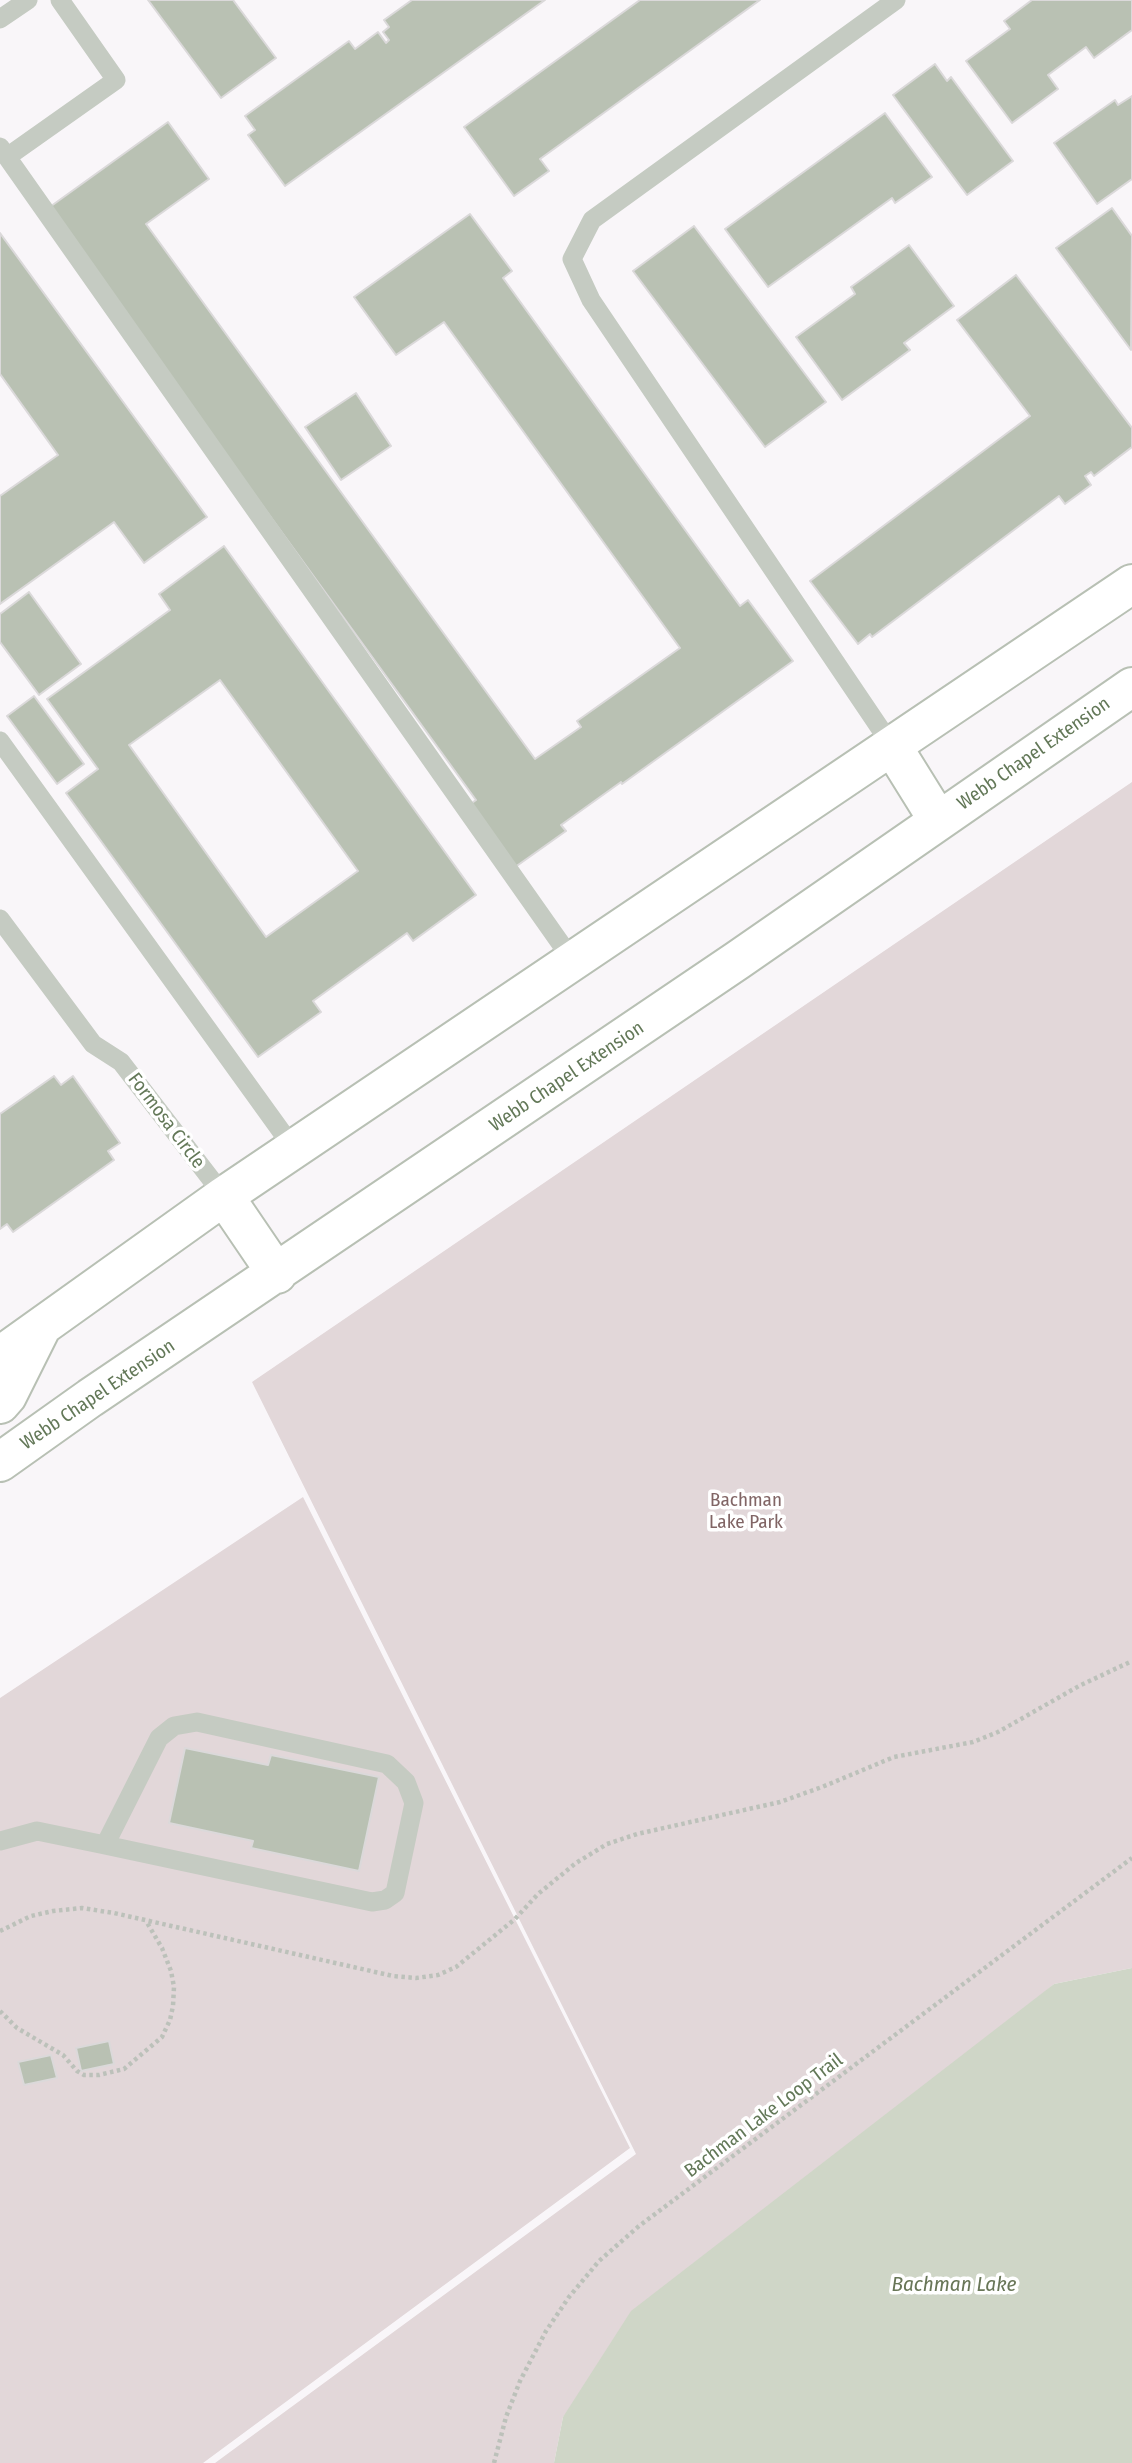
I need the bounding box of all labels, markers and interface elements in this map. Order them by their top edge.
street label: Webb Chapel Extension [953,693,1115,815]
street label: Webb Chapel Extension [485,1017,649,1137]
street label: Formosa Circle [123,1069,209,1173]
street label: Webb Chapel Extension [16,1335,180,1455]
park label: Bachman Lake Park [709,1490,783,1534]
street label: Bachman Lake Loop Trail [680,2049,848,2183]
water label: Bachman Lake [891,2272,1017,2298]

